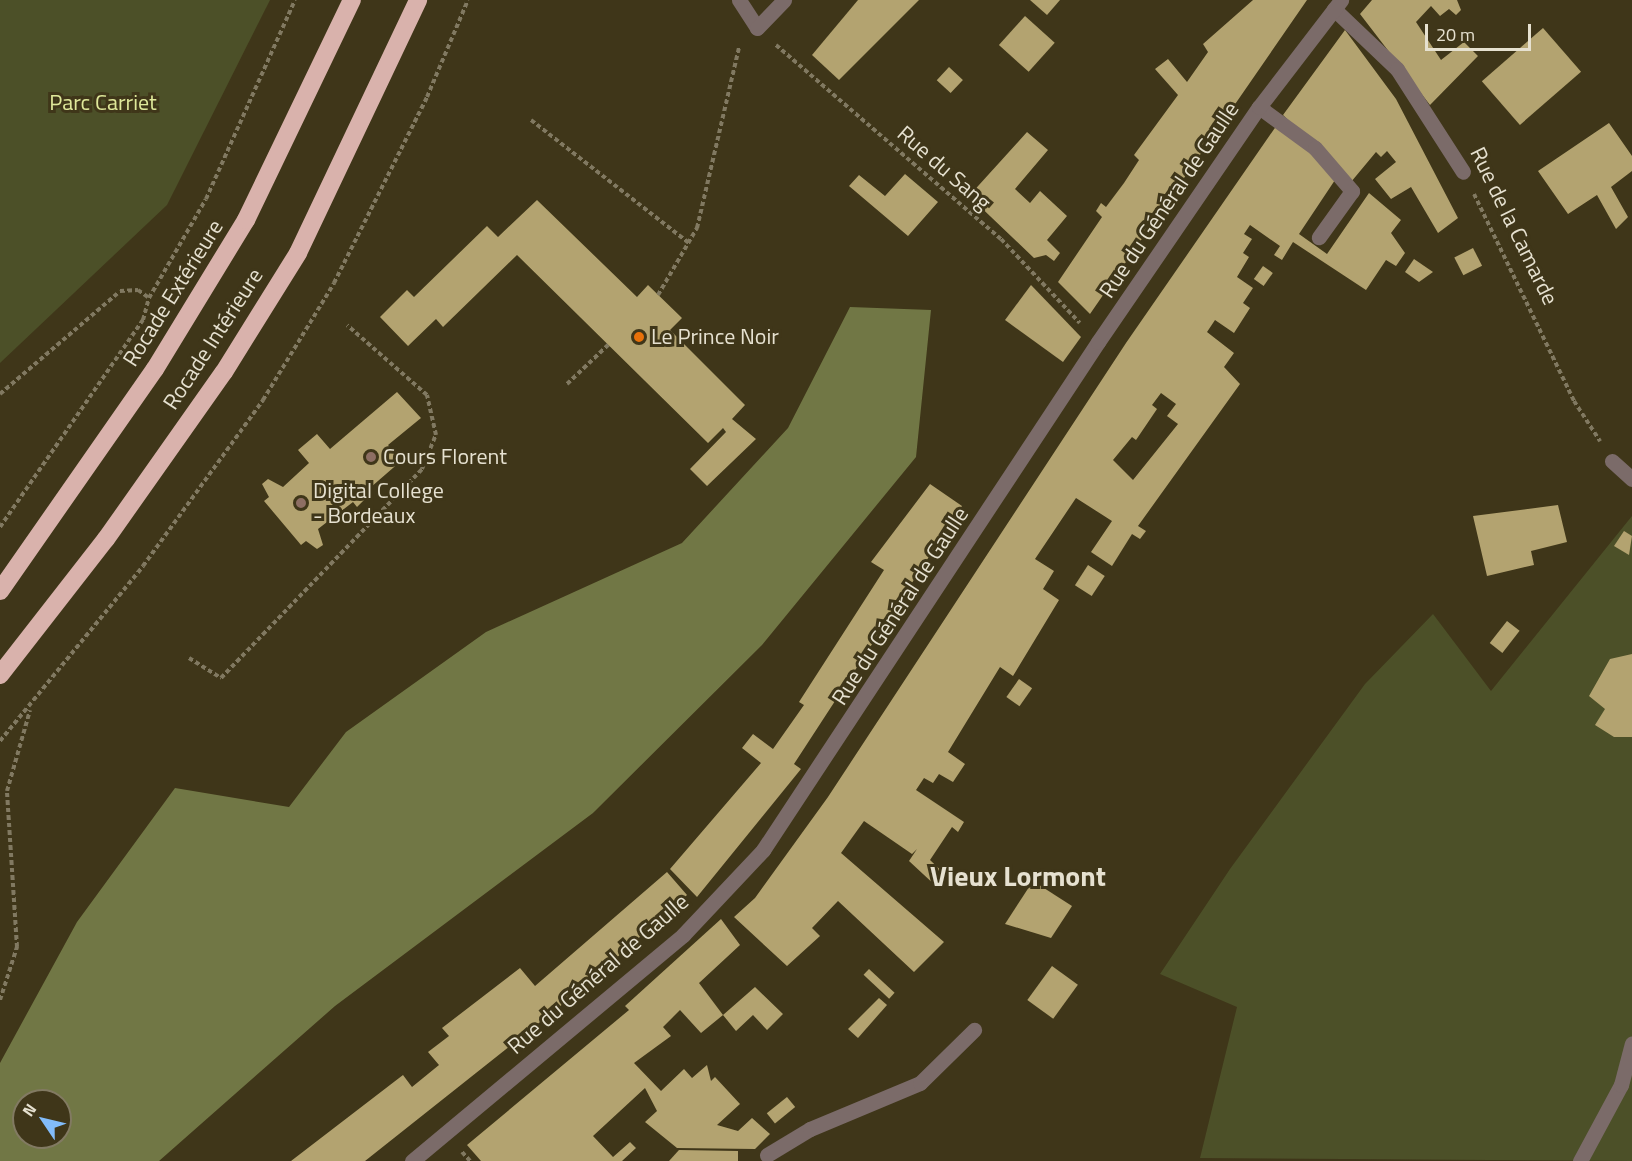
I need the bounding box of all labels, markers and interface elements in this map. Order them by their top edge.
scale bar [1428,12,1534,50]
text: 20 m [1436,21,1475,48]
park label: Parc Carriet [49,90,157,116]
street label: Rue du Général de Gaulle [1094,97,1244,303]
street label: Rue du Sang [892,120,996,216]
street label: Rue de la Camarde [1464,143,1564,309]
street label: Rocade Extérieure [117,215,229,371]
street label: Rocade Intérieure [158,264,268,414]
place label: Le Prince Noir [651,324,779,350]
marker: Le Prince Noir [632,330,646,344]
place label: Cours Florent [383,444,507,470]
marker: Cours Florent [364,450,378,464]
place label: Digital College - Bordeaux [313,477,444,528]
marker: Digital College - Bordeaux [294,496,308,510]
street label: Rue du Général de Gaulle [826,502,974,710]
district label: Vieux Lormont [930,859,1106,893]
street label: Rue du Général de Gaulle [502,888,694,1060]
north arrow [12,1089,72,1149]
text: N [16,1098,42,1121]

